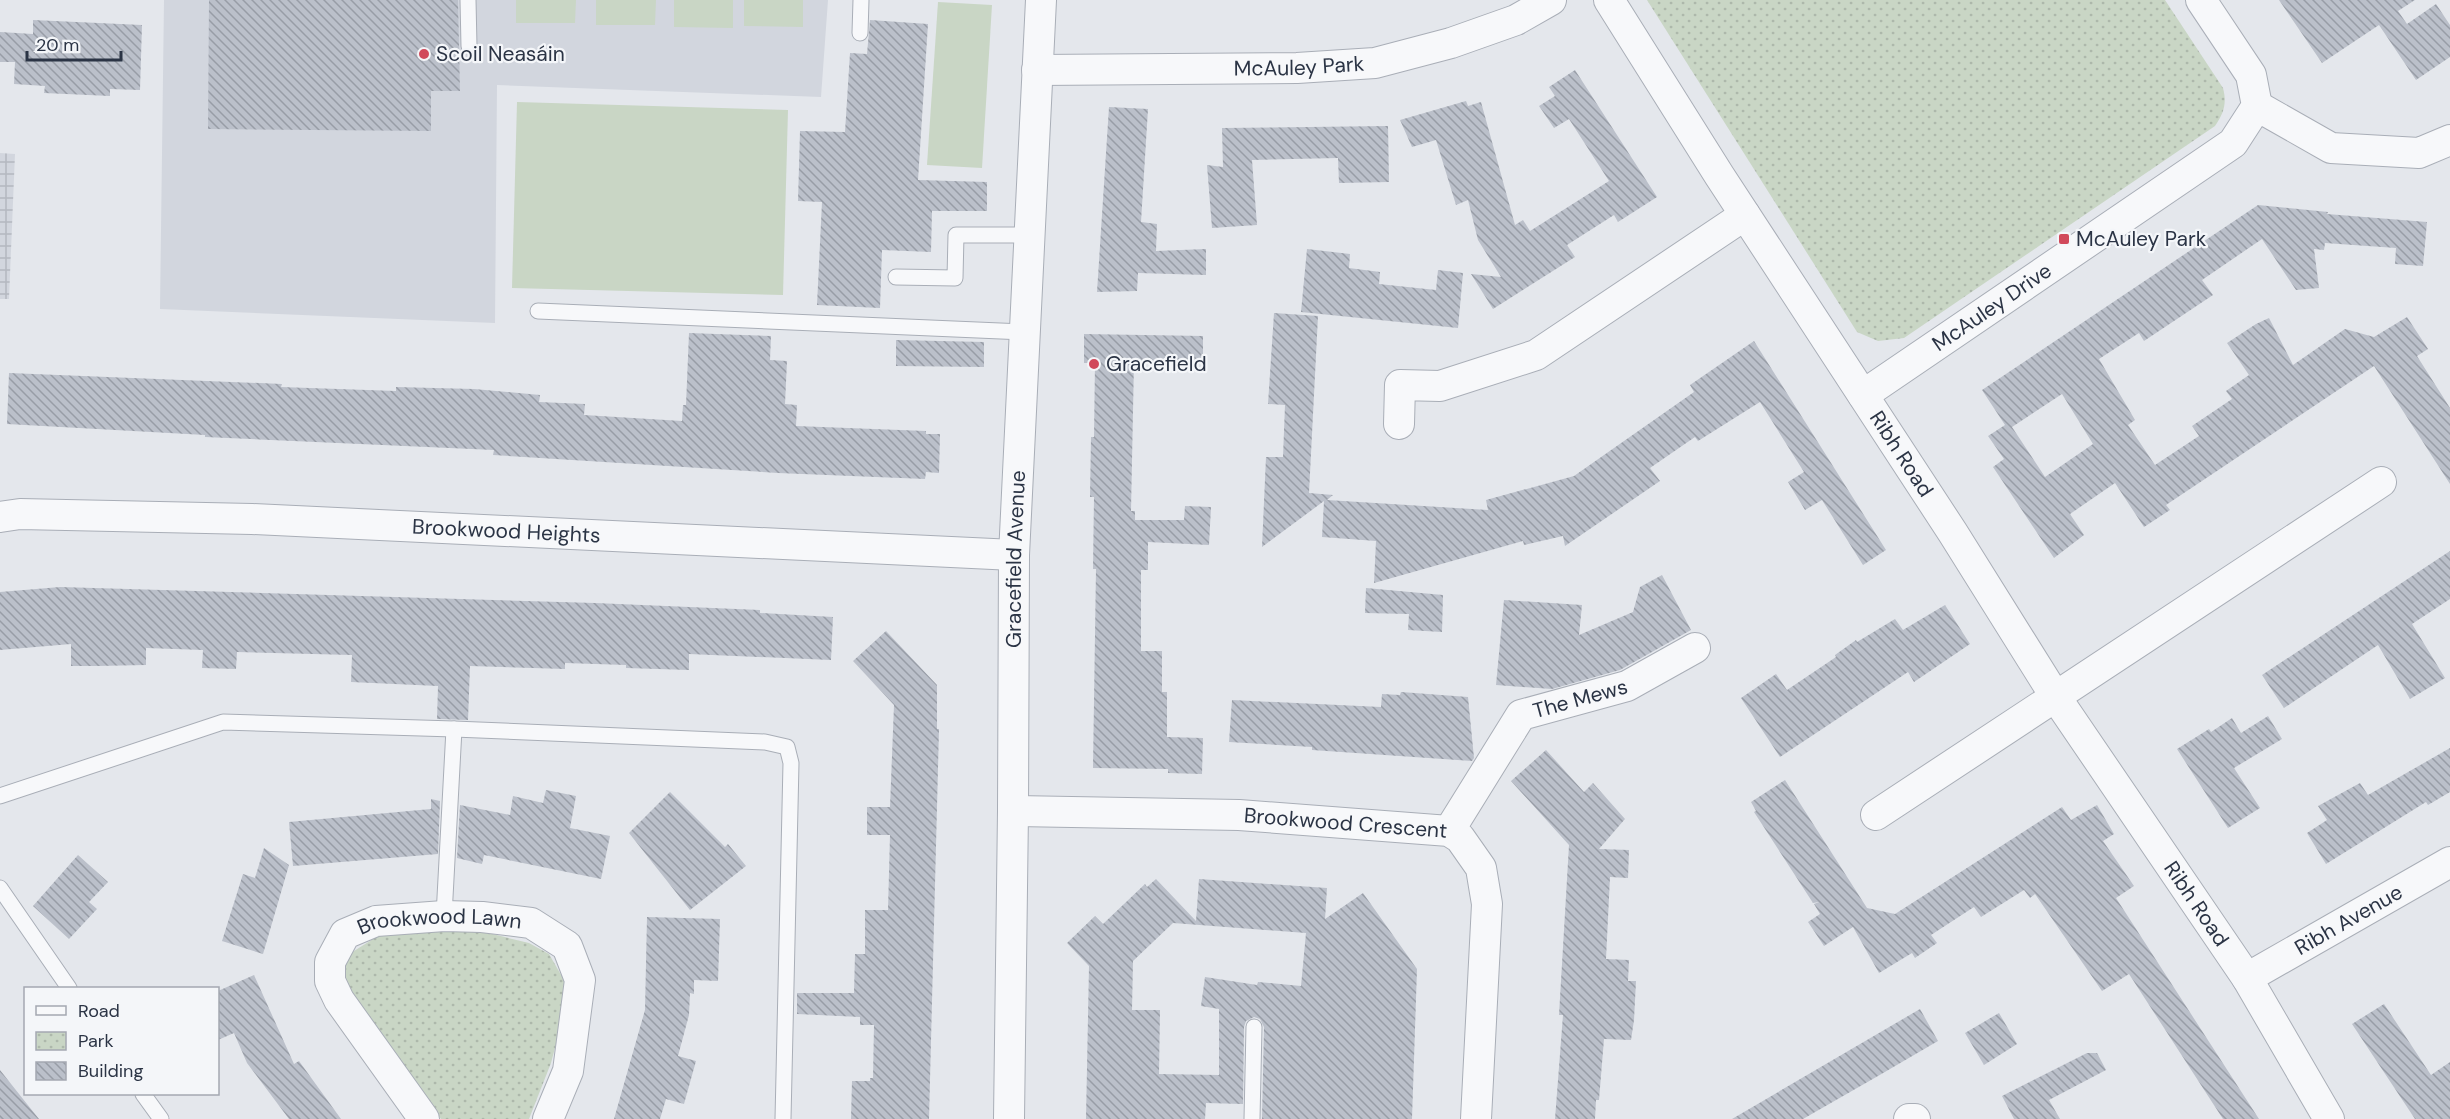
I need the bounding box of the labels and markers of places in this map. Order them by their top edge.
place label: Scoil Neasáin [436,40,565,68]
marker: Scoil Neasáin [417,47,431,61]
place label: McAuley Park [2076,225,2207,253]
marker: McAuley Park [2057,232,2071,246]
place label: Gracefield [1106,350,1207,378]
marker: Gracefield [1087,357,1101,371]

